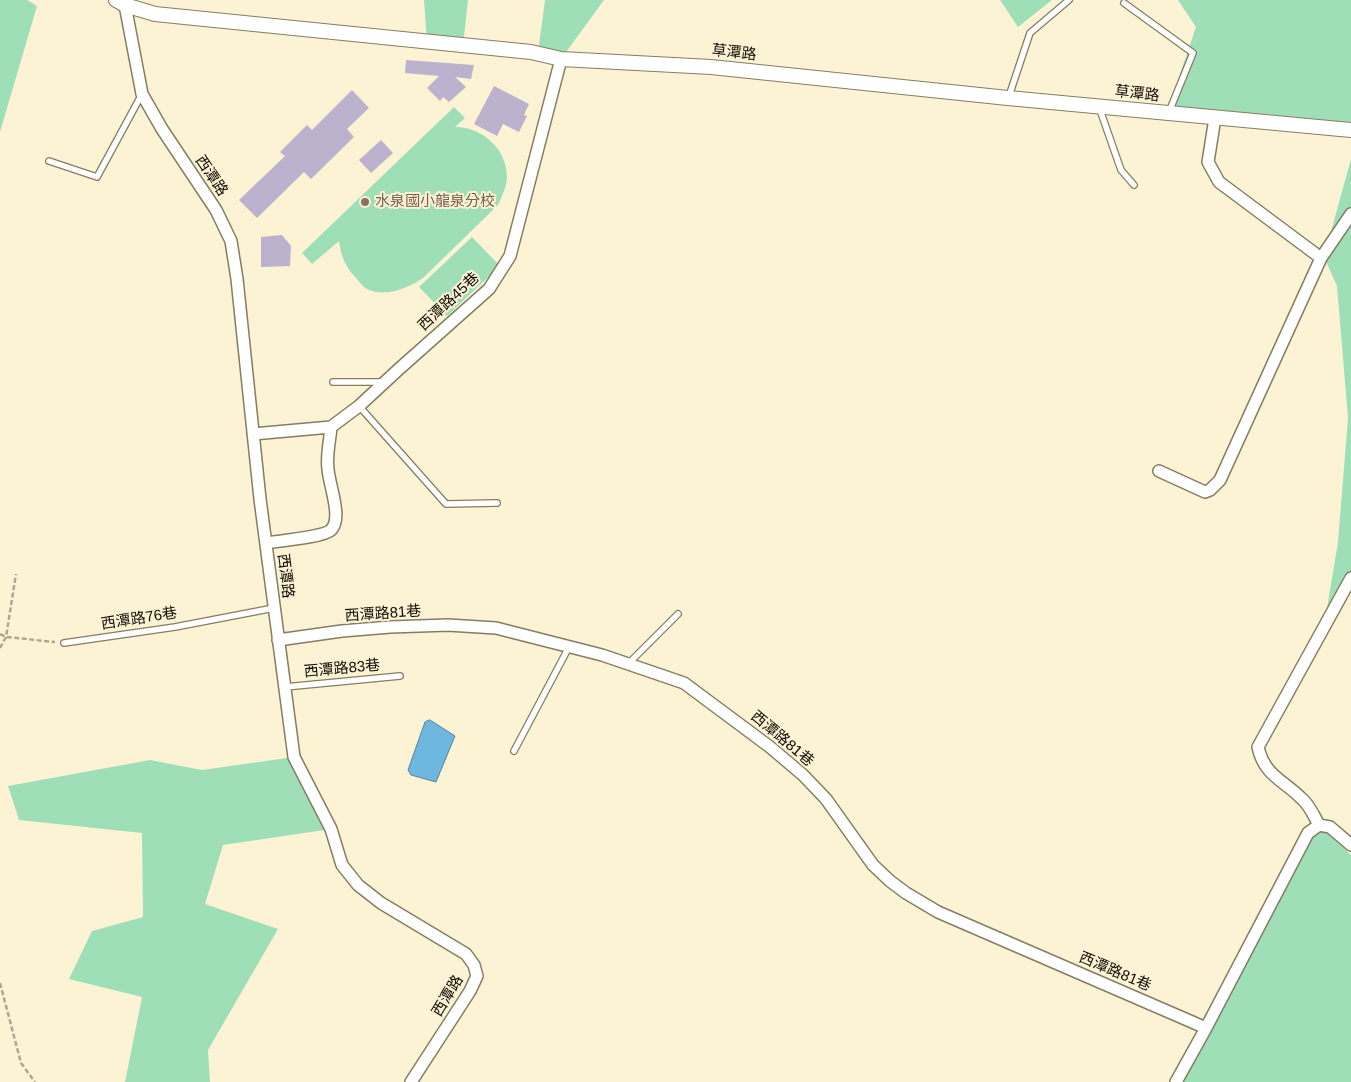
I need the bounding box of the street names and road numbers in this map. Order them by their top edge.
street label: 草潭路 [711,42,757,64]
street label: 草潭路 [1114,83,1160,105]
street label: 西潭路 [191,152,231,200]
street label: 西潭路45巷 [415,269,483,335]
street label: 西潭路 [273,553,297,599]
street label: 西潭路81巷 [344,602,422,626]
street label: 西潭路76巷 [100,604,178,634]
street label: 西潭路83巷 [303,657,381,681]
street label: 西潭路81巷 [747,707,817,771]
street label: 西潭路81巷 [1076,949,1154,995]
street label: 西潭路 [429,972,467,1020]

